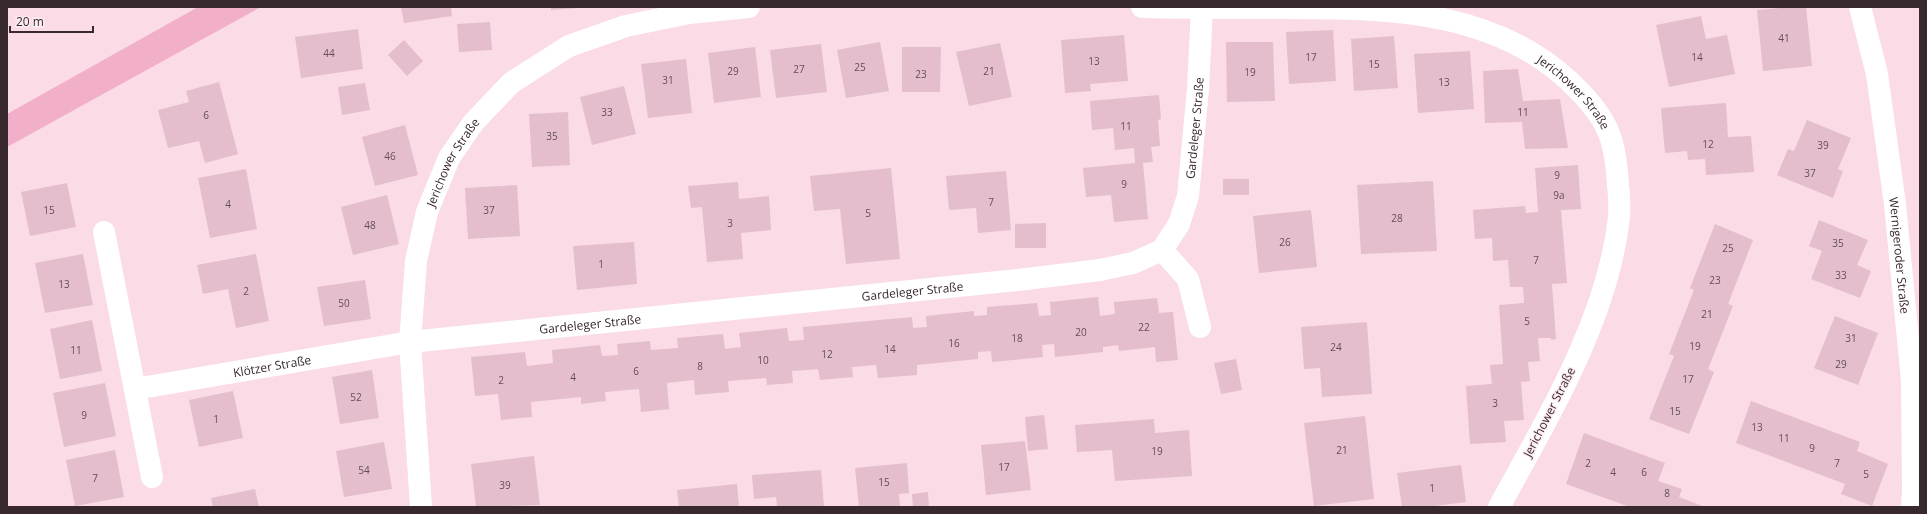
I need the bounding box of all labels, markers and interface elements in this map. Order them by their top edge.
scale bar [10,8,93,34]
text: 20 m [16,13,44,30]
house number: 41 [1778,31,1790,45]
house number: 44 [323,46,335,60]
house number: 17 [1305,50,1317,64]
street label: Jerichower Straße [1533,50,1615,132]
house number: 14 [1691,50,1703,64]
house number: 13 [1088,54,1100,68]
house number: 15 [1368,57,1380,71]
house number: 25 [854,60,866,74]
house number: 27 [793,62,805,76]
house number: 29 [727,64,739,78]
house number: 21 [983,64,995,78]
house number: 19 [1244,65,1256,79]
house number: 23 [915,67,927,81]
house number: 31 [662,73,674,87]
house number: 13 [1438,75,1450,89]
street label: Gardeleger Straße [1181,76,1207,180]
house number: 33 [601,105,613,119]
house number: 11 [1517,105,1529,119]
house number: 6 [203,108,209,122]
street label: Jerichower Straße [421,113,483,210]
house number: 11 [1120,119,1132,133]
house number: 35 [546,129,558,143]
house number: 12 [1702,137,1714,151]
house number: 39 [1817,138,1829,152]
house number: 46 [384,149,396,163]
house number: 37 [1804,166,1816,180]
house number: 9 [1554,168,1560,182]
house number: 9 [1121,177,1127,191]
house number: 9a [1553,188,1565,202]
house number: 7 [988,195,994,209]
street label: Wernigeroder Straße [1886,196,1914,315]
house number: 4 [225,197,231,211]
house number: 15 [43,203,55,217]
house number: 37 [483,203,495,217]
house number: 5 [865,206,871,220]
house number: 28 [1391,211,1403,225]
house number: 3 [727,216,733,230]
house number: 48 [364,218,376,232]
house number: 26 [1279,235,1291,249]
house number: 35 [1832,236,1844,250]
house number: 25 [1722,241,1734,255]
house number: 7 [1533,253,1539,267]
house number: 1 [598,257,604,271]
house number: 33 [1835,268,1847,282]
house number: 23 [1709,273,1721,287]
house number: 13 [58,277,70,291]
street label: Gardeleger Straße [861,277,964,304]
house number: 2 [243,284,249,298]
house number: 50 [338,296,350,310]
house number: 21 [1701,307,1713,321]
street label: Gardeleger Straße [538,310,642,337]
house number: 5 [1524,314,1530,328]
house number: 22 [1138,320,1150,334]
house number: 20 [1075,325,1087,339]
house number: 18 [1011,331,1023,345]
house number: 31 [1845,331,1857,345]
house number: 16 [948,336,960,350]
house number: 19 [1689,339,1701,353]
house number: 24 [1330,340,1342,354]
house number: 14 [884,342,896,356]
house number: 11 [70,343,82,357]
house number: 12 [821,347,833,361]
street label: Klötzer Straße [232,351,313,381]
house number: 10 [757,353,769,367]
house number: 29 [1835,357,1847,371]
house number: 8 [697,359,703,373]
house number: 6 [633,364,639,378]
street label: Jerichower Straße [1519,364,1579,461]
house number: 4 [570,370,576,384]
house number: 17 [1682,372,1694,386]
house number: 2 [498,373,504,387]
house number: 52 [350,390,362,404]
house number: 3 [1492,396,1498,410]
house number: 15 [1669,404,1681,418]
house number: 9 [81,408,87,422]
house number: 1 [213,412,219,426]
house number: 13 [1751,420,1763,434]
house number: 11 [1778,431,1790,445]
house number: 9 [1809,441,1815,455]
house number: 21 [1336,443,1348,457]
house number: 19 [1151,444,1163,458]
house number: 2 [1585,456,1591,470]
house number: 7 [1834,456,1840,470]
house number: 17 [998,460,1010,474]
house number: 54 [358,463,370,477]
house number: 4 [1610,465,1616,479]
house number: 6 [1641,465,1647,479]
house number: 5 [1863,467,1869,481]
house number: 7 [92,471,98,485]
house number: 15 [878,475,890,489]
house number: 39 [499,478,511,492]
house number: 1 [1429,481,1435,495]
house number: 8 [1664,486,1670,500]

